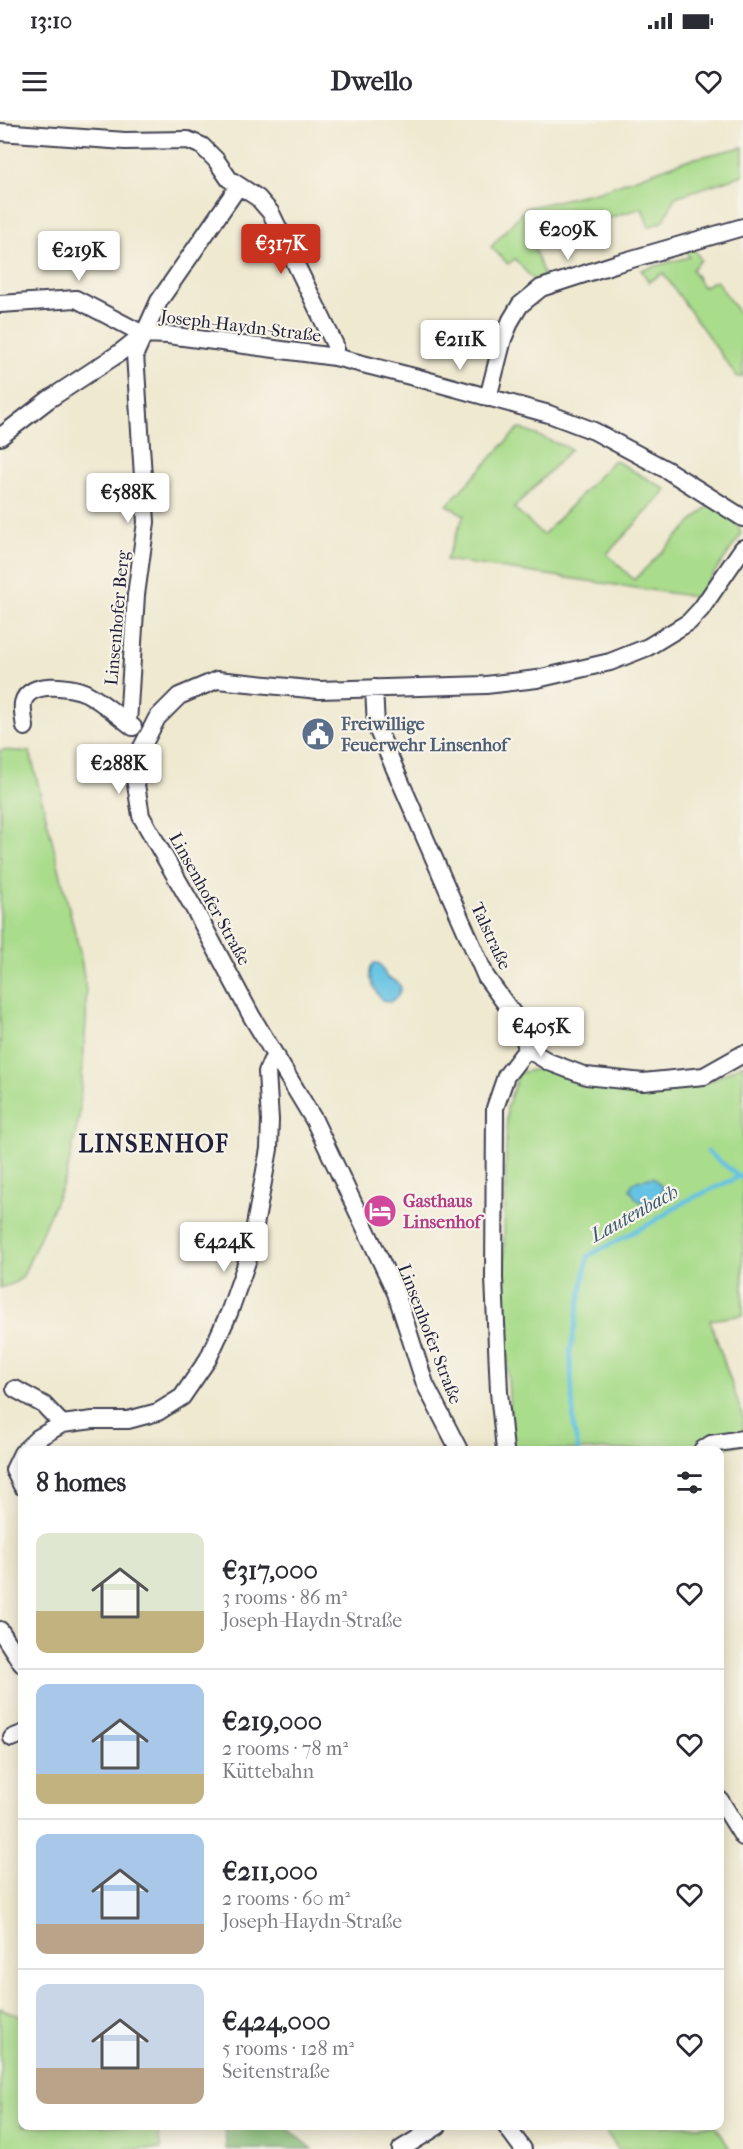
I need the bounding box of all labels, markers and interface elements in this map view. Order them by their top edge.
text: 13:10 [30,8,72,34]
icon: menu [18,65,51,98]
text: Dwello [331,65,412,97]
icon: heart [692,65,725,98]
pin: €209K [526,210,610,261]
text: €209K [539,218,597,241]
pin: €317K [239,224,323,275]
pin: €219K [37,231,121,282]
text: €317K [255,232,307,255]
text: €219K [52,239,106,262]
street label: Joseph-Haydn-Straße [157,306,323,347]
pin: €211K [418,320,502,371]
text: €211K [435,328,486,351]
pin: €588K [86,473,170,524]
text: €588K [100,481,156,504]
street label: Linsenhofer Berg [101,549,134,686]
place label: Freiwillige Feuerwehr Linsenhof [340,714,511,756]
public building icon: Freiwillige Feuerwehr Linsenhof [300,716,336,752]
pin: €288K [77,744,161,795]
text: €288K [91,752,147,775]
street label: Linsenhofer Straße [164,829,255,969]
street label: Talstraße [466,899,515,973]
pin: €405K [499,1007,583,1058]
text: €405K [512,1015,570,1038]
district label: LINSENHOF [79,1130,229,1158]
water label: Lautenbach [585,1180,682,1248]
place label: Gasthaus Linsenhof [403,1191,485,1233]
hotel icon: Gasthaus Linsenhof [362,1193,398,1229]
pin: €424K [182,1222,266,1273]
text: €424K [194,1230,254,1253]
street label: Linsenhofer Straße [393,1261,466,1407]
icon: filters [673,1466,706,1499]
text: 8 homes [36,1467,126,1498]
text: €317,000 [222,1555,318,1586]
icon: home [84,1557,156,1629]
icon: heart [673,1577,706,1610]
text: 3 rooms · 86 m² [222,1586,347,1609]
text: Joseph-Haydn-Straße [222,1609,402,1632]
text: €219,000 [222,1706,322,1737]
icon: home [84,1708,156,1780]
icon: heart [673,1728,706,1761]
text: 2 rooms · 78 m² [222,1737,348,1760]
text: Küttebahn [222,1760,314,1783]
text: €211,000 [222,1856,318,1887]
icon: home [84,1858,156,1930]
icon: heart [673,1878,706,1911]
text: 2 rooms · 60 m² [222,1887,350,1910]
text: Joseph-Haydn-Straße [222,1910,402,1933]
text: €424,000 [222,2006,331,2037]
icon: home [84,2008,156,2080]
icon: heart [673,2028,706,2061]
text: 5 rooms · 128 m² [222,2037,354,2060]
text: Seitenstraße [222,2060,330,2083]

